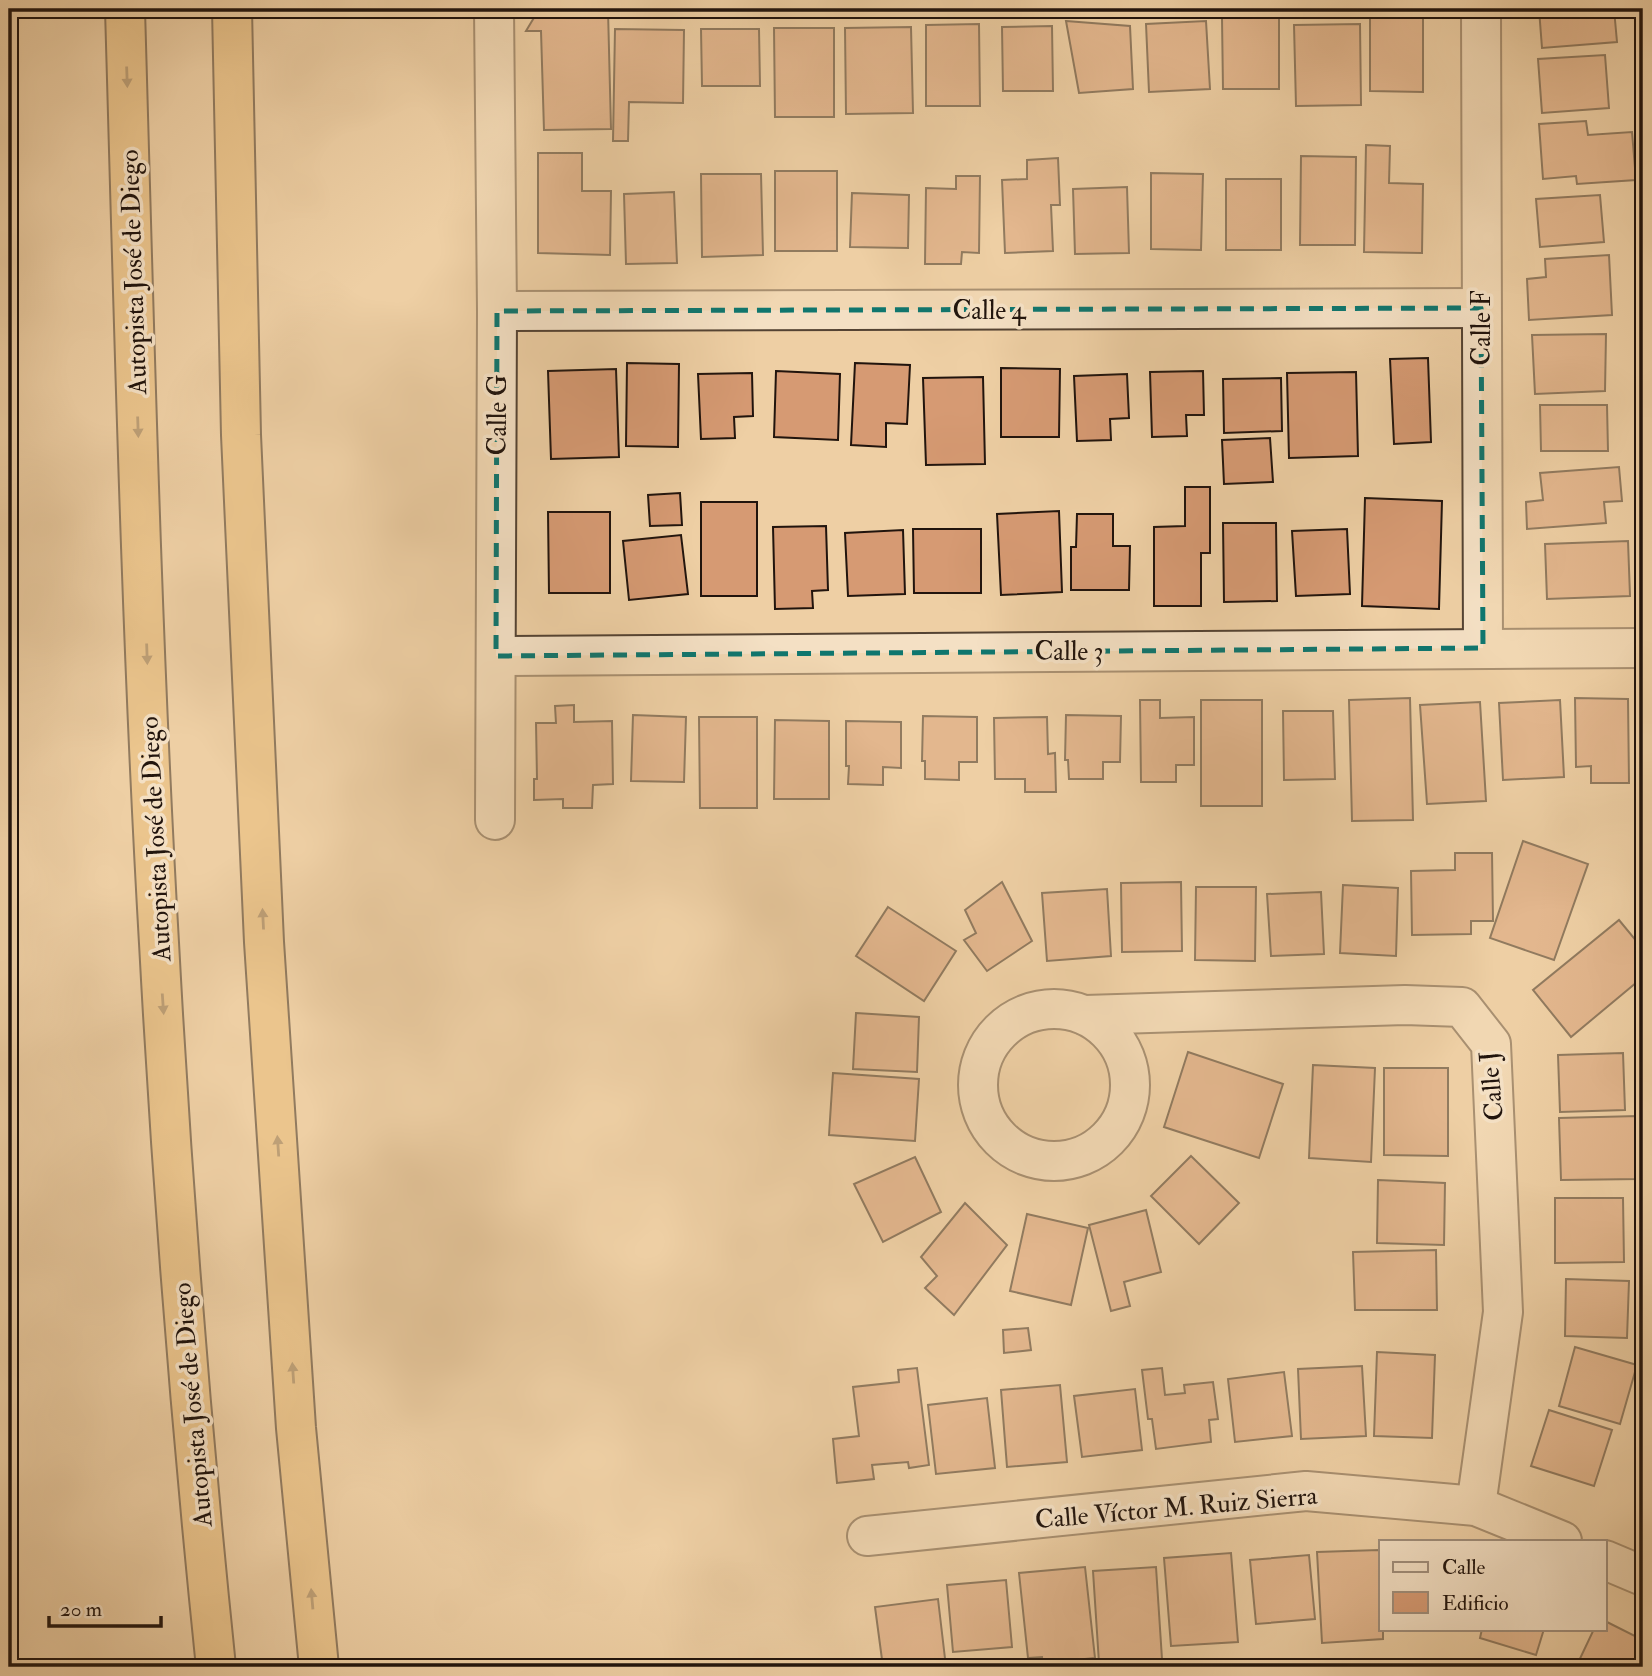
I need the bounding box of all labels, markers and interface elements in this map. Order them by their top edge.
one-way arrow [122,66,133,88]
street label: Autopista José de Diego [114,149,155,396]
street label: Calle F [1466,290,1498,366]
street label: Calle 4 [952,295,1027,327]
street label: Calle G [482,374,514,456]
one-way arrow [132,416,143,438]
street label: Calle 3 [1034,636,1104,668]
one-way arrow [141,643,152,665]
street label: Autopista José de Diego [134,716,179,963]
one-way arrow [258,907,269,929]
one-way arrow [158,993,169,1015]
street label: Calle J [1473,1050,1511,1122]
one-way arrow [272,1134,283,1156]
street label: Autopista José de Diego [166,1281,221,1529]
one-way arrow [287,1361,298,1383]
street label: Calle Víctor M. Ruiz Sierra [1034,1480,1319,1536]
legend [1379,1540,1606,1630]
text: Calle [1442,1554,1486,1581]
scale bar [49,1585,161,1629]
one-way arrow [306,1588,317,1610]
text: Edificio [1442,1590,1509,1617]
text: 20 m [60,1596,102,1623]

